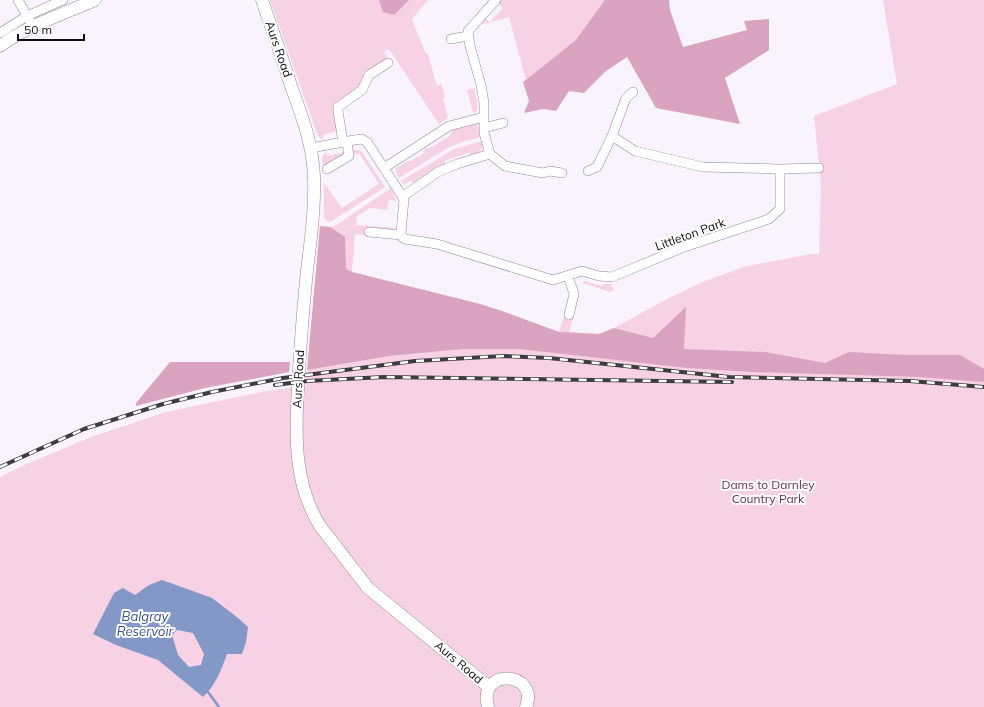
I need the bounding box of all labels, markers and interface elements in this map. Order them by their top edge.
scale bar [18,16,84,42]
street label: Aurs Road [262,19,296,79]
text: 50 m [24,22,52,37]
street label: Littleton Park [653,214,728,254]
street label: Aurs Road [289,349,307,409]
park label: Dams to Darnley Country Park [721,477,815,506]
water label: Balgray Reservoir [117,608,175,639]
street label: Aurs Road [432,637,486,687]

